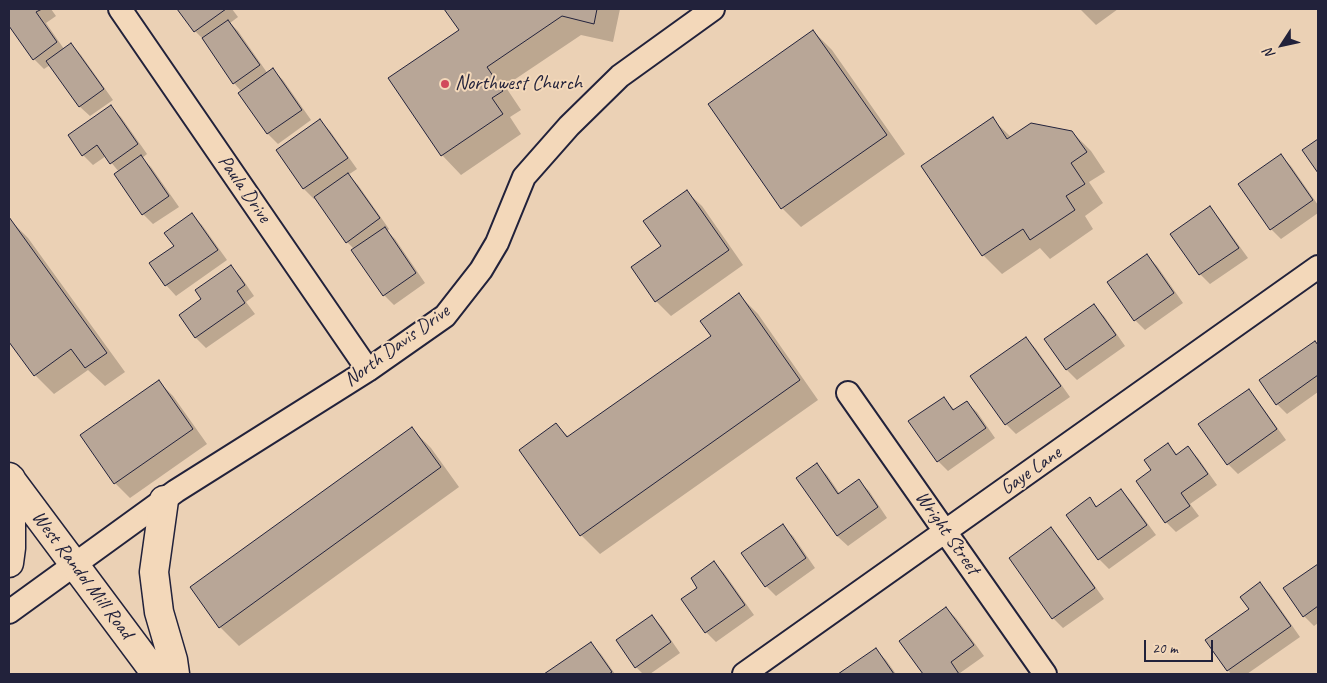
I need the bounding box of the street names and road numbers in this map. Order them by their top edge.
street label: Paula Drive [212,151,276,227]
street label: North Davis Drive [340,300,454,392]
street label: Gaye Lane [996,441,1066,501]
street label: Wright Street [909,487,985,579]
street label: West Randol Mill Road [26,506,138,644]

